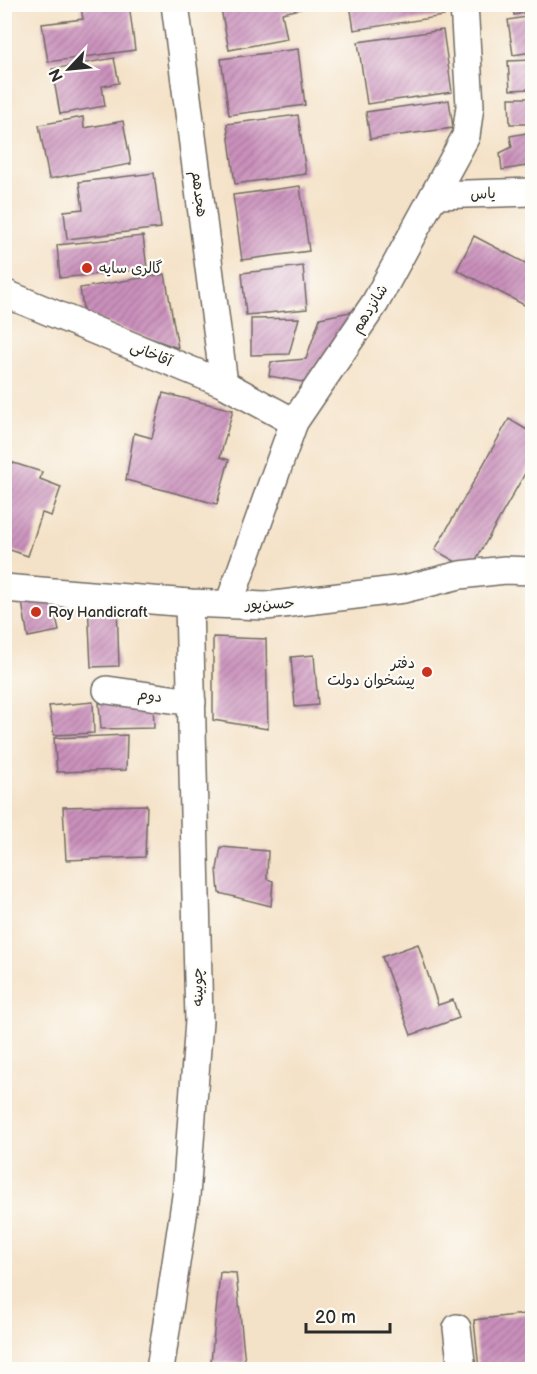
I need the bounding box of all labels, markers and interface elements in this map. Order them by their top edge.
north arrow [39,39,99,99]
text: N [46,65,68,84]
street label: هجدهم [186,170,211,218]
street label: یاس [470,184,496,204]
place label: گالری سایه [99,259,163,278]
marker: گالری سایه [80,261,94,275]
street label: شانزدهم [348,281,394,338]
street label: آقاخانی [127,337,176,372]
street label: حسن‌پور [244,594,295,614]
place label: Roy Handicraft [48,603,148,622]
marker: Roy Handicraft [29,605,43,619]
place label: دفتر پیشخوان دولت [327,654,415,690]
marker: دفتر پیشخوان دولت [420,665,434,679]
street label: دوم [136,685,163,709]
street label: چوبینه [188,967,208,1007]
scale bar [306,1296,390,1334]
text: 20 m [315,1307,356,1328]

